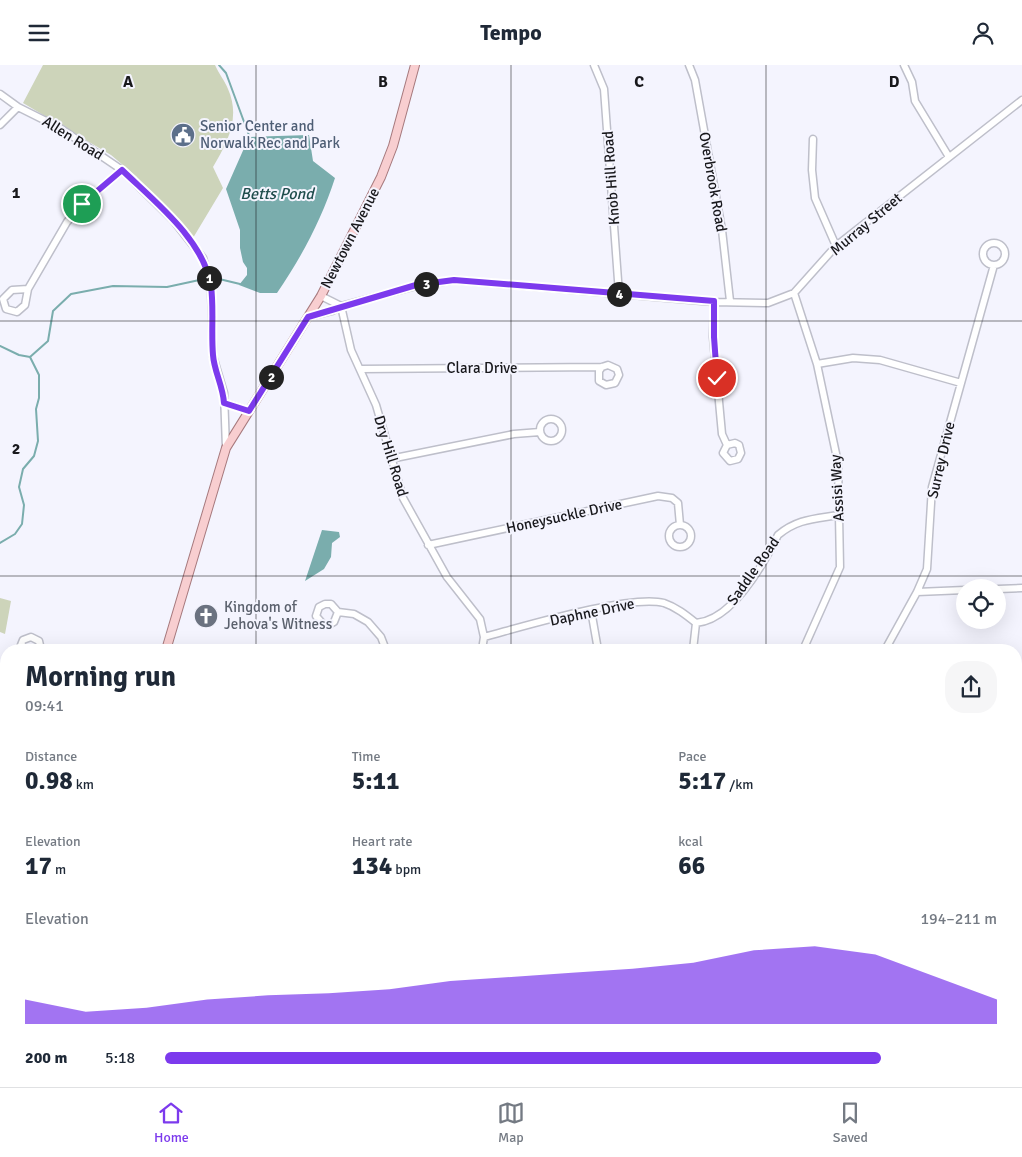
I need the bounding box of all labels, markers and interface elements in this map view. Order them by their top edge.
icon: menu [25,19,53,47]
text: Tempo [480,19,542,46]
icon: person [969,19,997,47]
text: A [123,72,134,92]
text: B [378,72,388,92]
text: C [634,72,644,92]
text: D [889,72,900,92]
street label: Allen Road [39,112,107,164]
place label: Senior Center and Norwalk Rec and Park [200,117,340,152]
public building icon: Senior Center and Norwalk Rec and Park [170,122,196,148]
street label: Knob Hill Road [599,130,623,226]
street label: Overbrook Road [695,131,731,233]
text: 1 [12,183,21,203]
pin [61,183,103,225]
water label: Betts Pond [240,184,316,204]
street label: Newtown Avenue [317,185,383,291]
street label: Murray Street [826,189,906,259]
icon: arrive [68,190,96,218]
pin: 1 [196,265,222,291]
text: 1 [206,270,213,287]
pin: 3 [414,271,438,297]
text: 3 [423,276,430,293]
pin: 4 [606,281,632,307]
text: 4 [616,286,623,303]
pin [696,357,738,399]
street label: Clara Drive [447,359,517,377]
icon: check [703,364,731,392]
pin: 2 [258,365,284,389]
text: 2 [268,369,275,386]
street label: Dry Hill Road [370,413,412,499]
street label: Surrey Drive [923,420,959,500]
text: 2 [12,439,20,459]
street label: Assisi Way [826,454,848,522]
street label: Honeysuckle Drive [504,495,624,537]
street label: Saddle Road [723,533,783,608]
map controls [956,579,1006,629]
button: locate [956,579,1006,629]
street label: Daphne Drive [548,594,636,630]
place label: Kingdom of Jehova's Witness [224,598,333,633]
church icon: Kingdom of Jehova's Witness [193,603,219,629]
text: Morning run [25,660,176,694]
button: share [945,661,997,713]
text: 09:41 [25,696,64,716]
text: Distance [25,748,77,765]
text: Time [352,748,381,765]
text: Pace [678,748,707,765]
text: 0.98 [25,765,73,796]
text: 5:11 [352,765,400,796]
text: 5:17 [678,765,726,796]
text: km [73,776,94,793]
text: /km [726,776,753,793]
text: Elevation [25,833,81,850]
text: Heart rate [352,833,412,850]
text: kcal [678,833,703,850]
text: 17 [25,850,52,881]
text: 134 [352,850,392,881]
text: 66 [678,850,705,881]
text: m [52,861,66,878]
text: bpm [392,861,421,878]
text: Elevation [25,909,89,929]
text: 194–211 m [920,909,997,929]
text: 200 m [25,1048,67,1068]
text: 5:18 [105,1048,135,1068]
tab: Home [154,1099,189,1146]
tab: Map [497,1099,525,1146]
tab: Saved [833,1099,868,1146]

